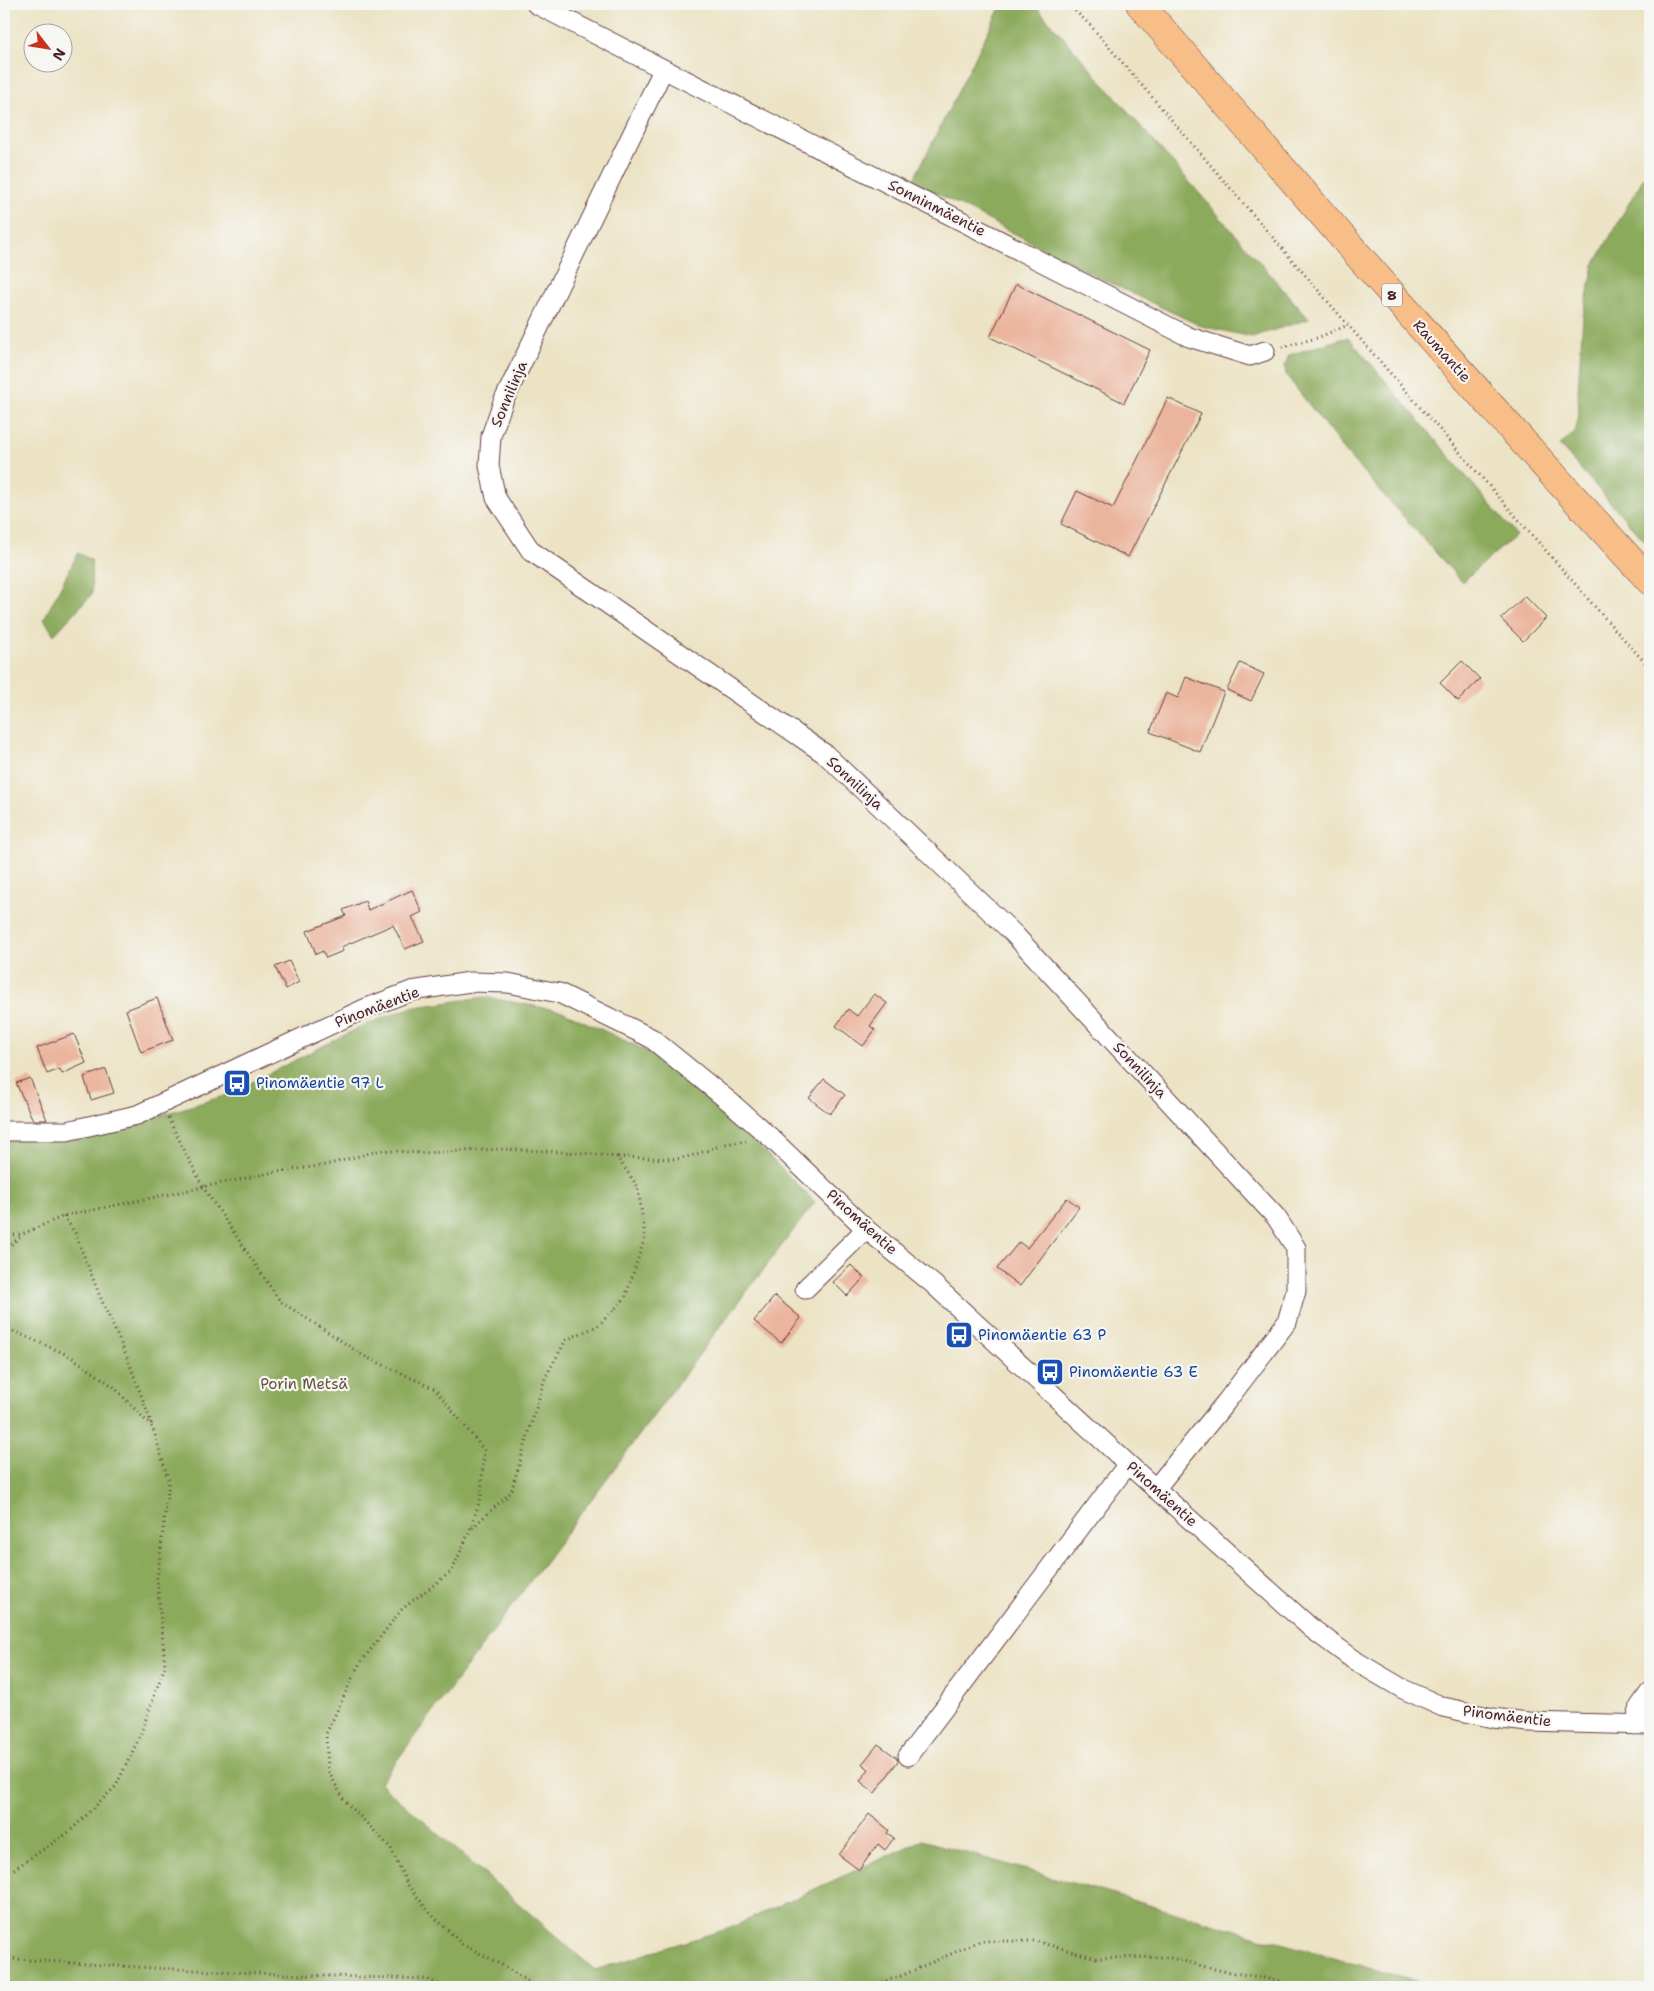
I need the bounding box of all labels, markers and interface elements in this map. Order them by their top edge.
north arrow [22,22,72,72]
text: N [49,45,70,64]
street label: Sonninmäentie [885,175,989,241]
road number: 8 [1382,284,1402,306]
street label: Raumantie [1409,315,1475,387]
street label: Sonnilinja [486,357,532,430]
street label: Sonnilinja [822,752,888,815]
street label: Pinomäentie [332,982,422,1032]
street label: Sonnilinja [1109,1037,1172,1103]
bus stop icon: Pinomäentie 97 L [222,1068,252,1098]
place label: Pinomäentie 97 L [256,1073,384,1093]
street label: Pinomäentie [822,1185,902,1259]
bus stop icon: Pinomäentie 63 P [944,1320,974,1350]
place label: Pinomäentie 63 P [978,1325,1106,1345]
bus stop icon: Pinomäentie 63 E [1035,1357,1065,1387]
place label: Pinomäentie 63 E [1069,1362,1198,1382]
park label: Porin Metsä [260,1374,349,1394]
street label: Pinomäentie [1122,1457,1202,1531]
street label: Pinomäentie [1462,1701,1552,1731]

